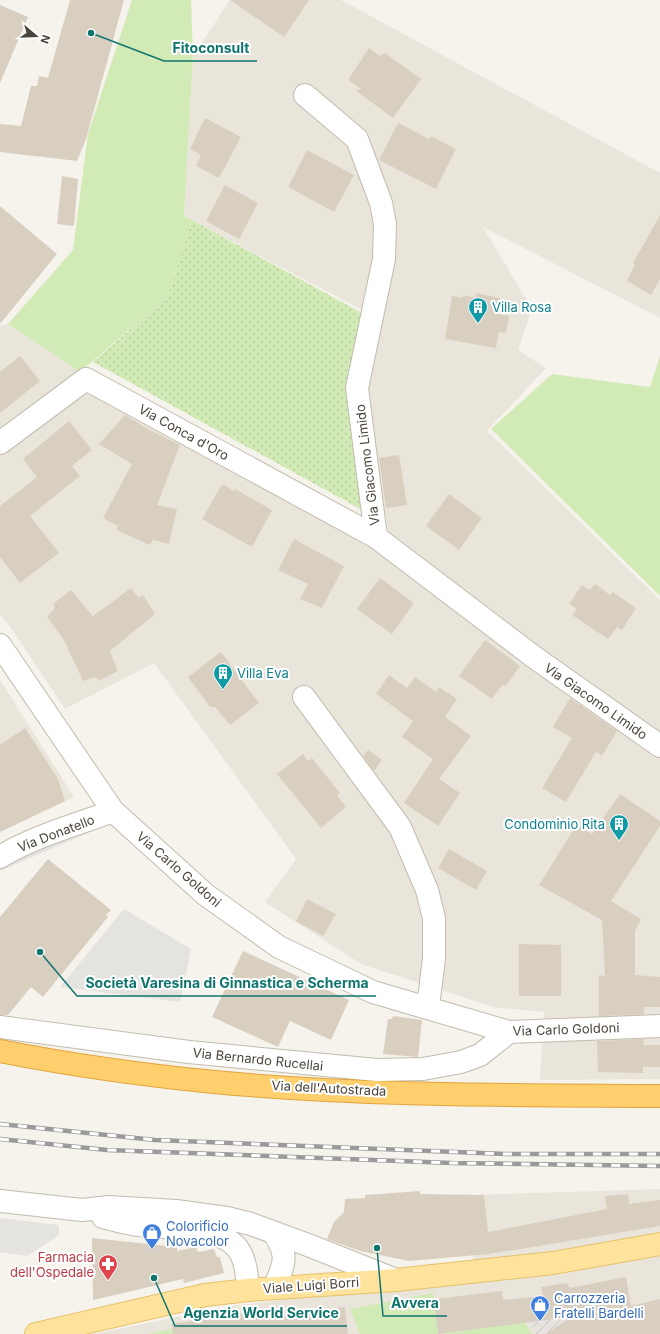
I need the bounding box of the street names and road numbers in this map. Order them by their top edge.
street label: Via Conca d'Oro [136,401,232,464]
street label: Via Giacomo Limido [352,403,382,527]
street label: Via Giacomo Limido [541,659,651,743]
street label: Via Donatello [15,811,97,855]
street label: Via Carlo Goldoni [133,828,225,910]
street label: Via Carlo Goldoni [512,1019,620,1039]
street label: Via Bernardo Rucellai [192,1044,324,1074]
street label: Via dell'Autostrada [271,1077,387,1099]
street label: Viale Luigi Borri [262,1274,360,1296]

